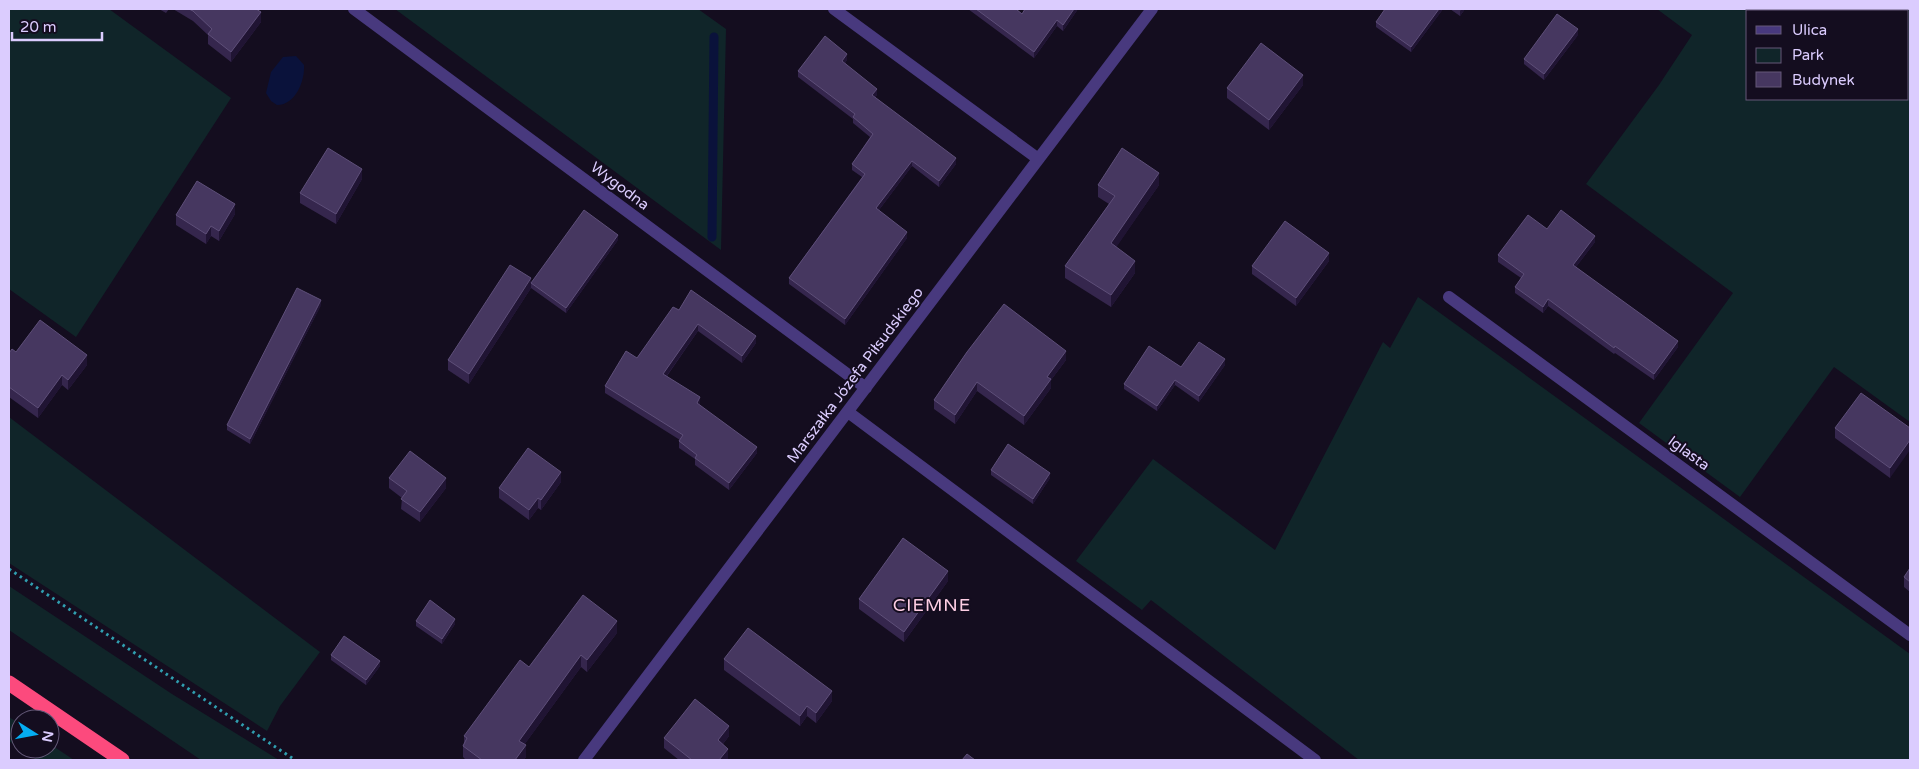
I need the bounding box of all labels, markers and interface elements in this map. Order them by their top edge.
scale bar [12,10,102,42]
legend [1746,10,1909,100]
text: 20 m [20,18,57,36]
text: Ulica [1792,21,1827,39]
text: Park [1792,46,1824,64]
text: Budynek [1792,71,1855,89]
street label: Wygodna [587,158,653,214]
street label: Marszałka Józefa Piłsudskiego [783,284,927,466]
street label: Iglasta [1665,432,1713,474]
district label: CIEMNE [893,594,971,616]
north arrow [10,709,60,759]
text: N [38,729,57,744]

